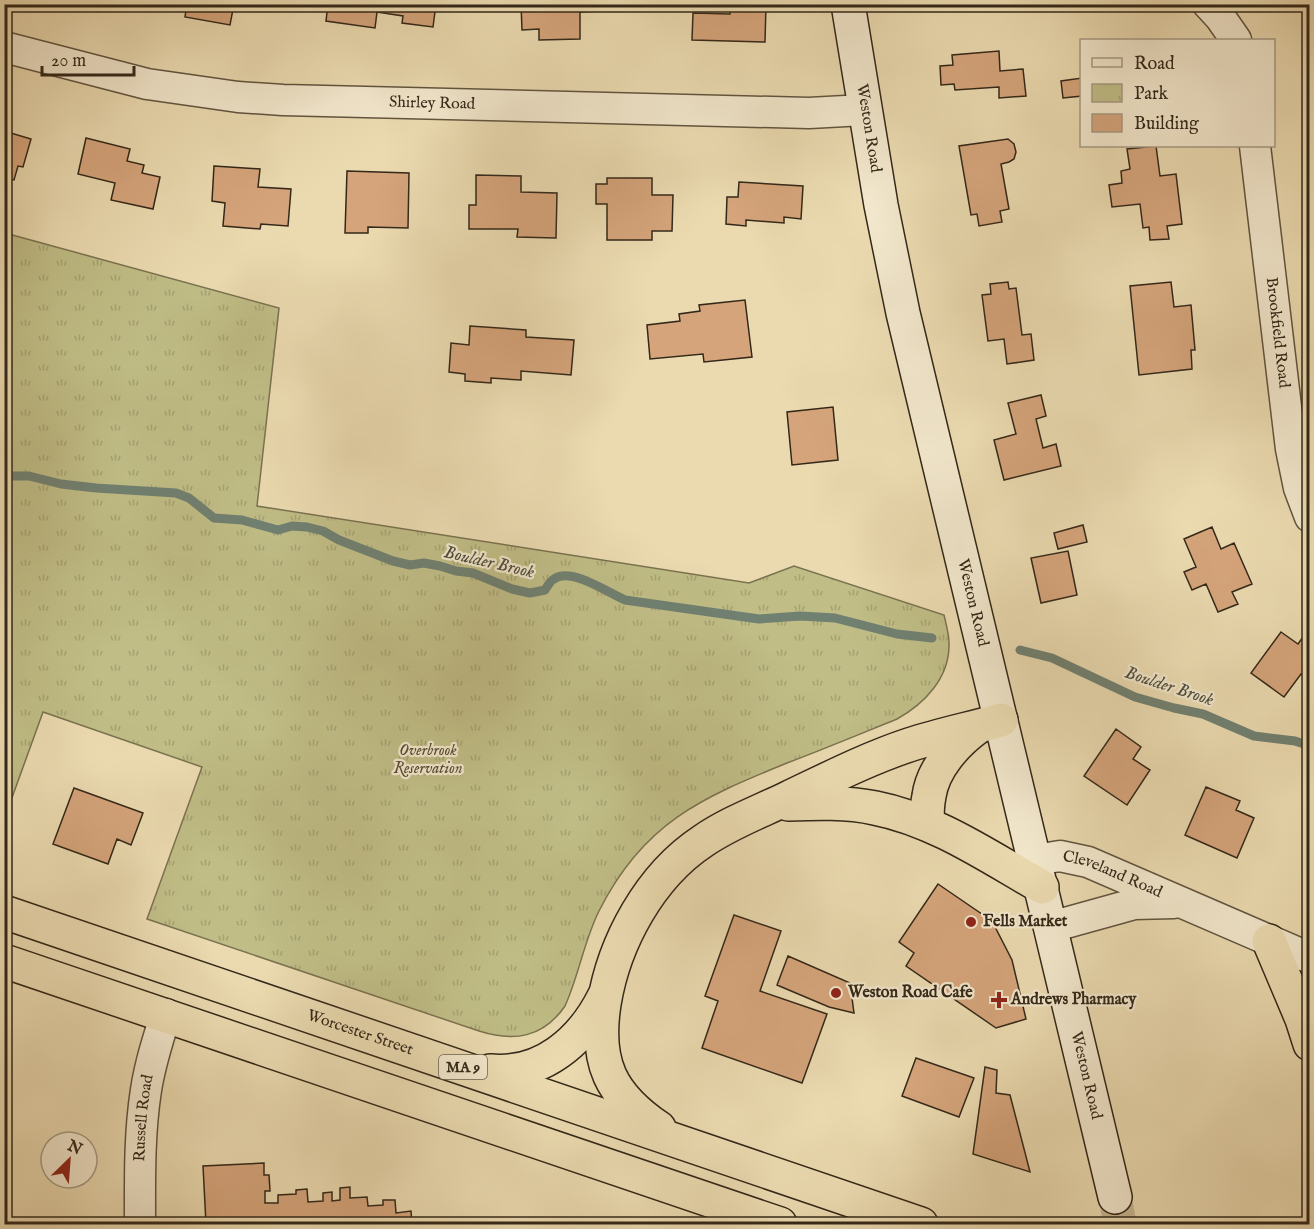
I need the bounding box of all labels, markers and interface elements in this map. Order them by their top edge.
scale bar [42,39,134,77]
legend [1080,39,1275,147]
text: 20 m [51,50,86,73]
text: Road [1134,53,1175,76]
street label: Weston Road [851,82,886,175]
text: Park [1134,83,1169,106]
street label: Shirley Road [389,93,476,115]
text: Building [1134,113,1199,136]
street label: Brookfield Road [1261,276,1294,390]
water label: Boulder Brook [442,541,536,585]
street label: Weston Road [952,557,993,649]
water label: Boulder Brook [1122,662,1216,712]
park label: Overbrook Reservation [394,741,462,779]
street label: Cleveland Road [1061,847,1166,903]
place label: Fells Market [983,912,1068,932]
marker: Fells Market [964,915,978,929]
place label: Weston Road Cafe [847,983,973,1003]
marker: Weston Road Cafe [829,986,843,1000]
place label: Andrews Pharmacy [1010,990,1137,1010]
marker: Andrews Pharmacy [992,993,1006,1007]
street label: Worcester Street [304,1006,416,1061]
street label: Weston Road [1066,1030,1106,1122]
road number: MA 9 [439,1055,487,1079]
street label: Russell Road [130,1072,159,1162]
north arrow [39,1130,99,1190]
text: N [63,1136,85,1160]

